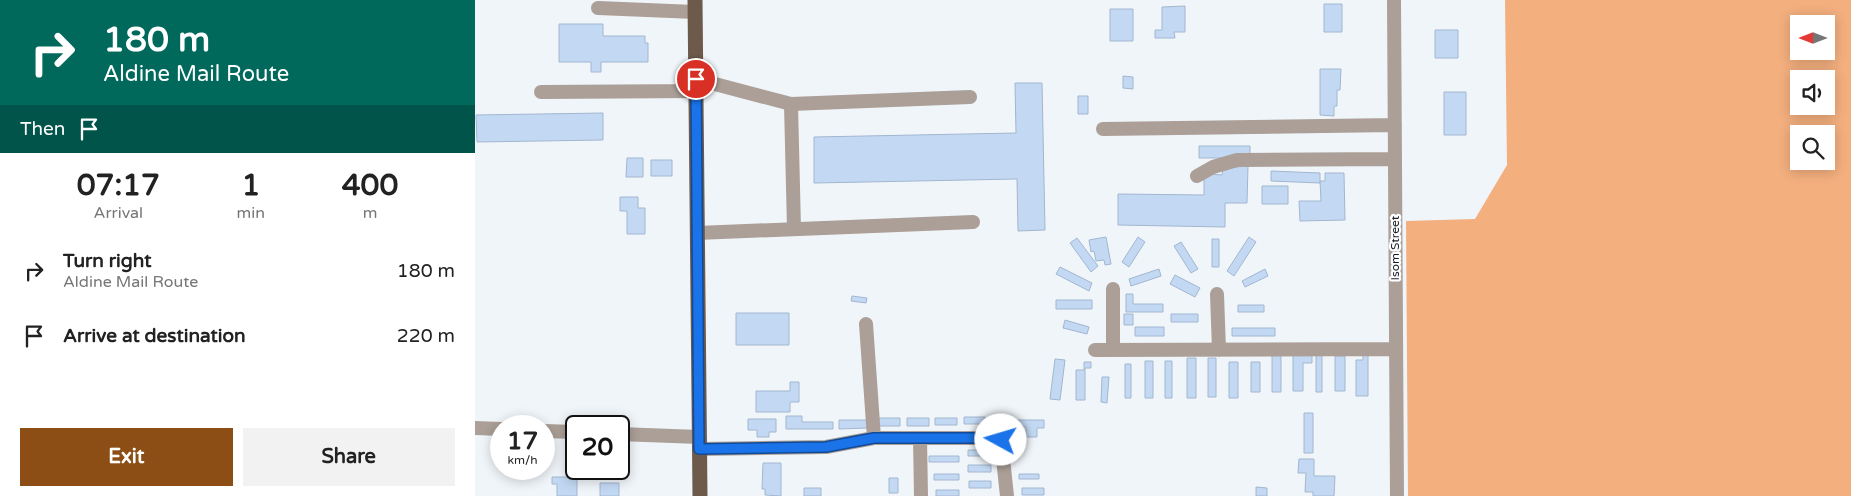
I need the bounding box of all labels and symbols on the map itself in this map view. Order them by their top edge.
north arrow [1790,15,1835,60]
pin [675,58,717,100]
street label: Isom Street [1388,215,1402,280]
position arrow [974,413,1026,465]
speed limit sign: 20 [565,415,630,480]

